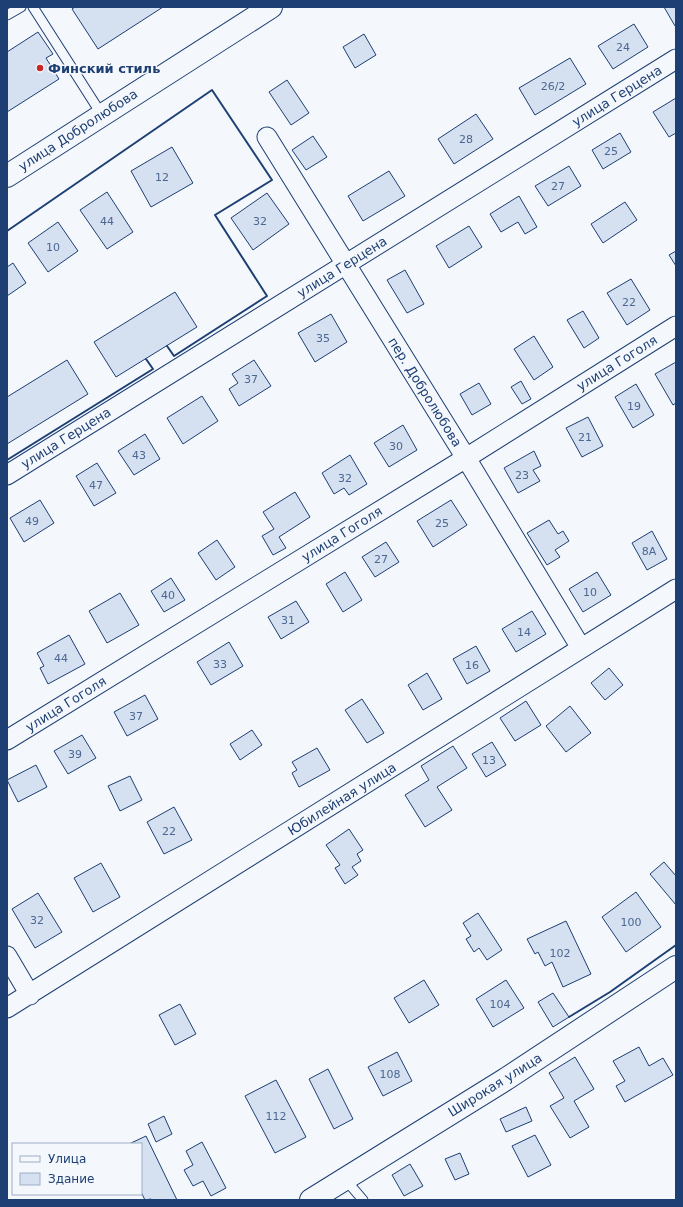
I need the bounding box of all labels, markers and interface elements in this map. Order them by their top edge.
house number: 24 [616,41,630,54]
place label: Финский стиль [48,61,160,76]
street label: улица Герцена [569,62,665,130]
marker: Финский стиль [35,63,45,73]
house number: 26/2 [541,80,565,93]
street label: улица Добролюбова [16,86,140,174]
house number: 28 [459,133,473,146]
house number: 25 [604,145,618,158]
house number: 12 [155,171,169,184]
house number: 27 [551,180,565,193]
house number: 44 [100,215,114,228]
house number: 32 [253,215,267,228]
street label: улица Герцена [294,233,390,301]
house number: 10 [46,241,60,254]
house number: 22 [622,296,636,309]
house number: 35 [316,332,330,345]
street label: улица Гоголя [574,332,660,394]
street label: пер. Добролюбова [385,335,465,449]
house number: 37 [244,373,258,386]
house number: 19 [627,400,641,413]
street label: улица Герцена [18,404,114,472]
house number: 21 [578,431,592,444]
house number: 30 [389,440,403,453]
house number: 43 [132,449,146,462]
house number: 23 [515,469,529,482]
house number: 32 [338,472,352,485]
house number: 47 [89,479,103,492]
street label: улица Гоголя [299,503,385,565]
house number: 49 [25,515,39,528]
house number: 25 [435,517,449,530]
house number: 8А [642,545,657,558]
house number: 27 [374,553,388,566]
house number: 10 [583,586,597,599]
house number: 40 [161,589,175,602]
house number: 31 [281,614,295,627]
house number: 14 [517,626,531,639]
house number: 44 [54,652,68,665]
house number: 33 [213,658,227,671]
house number: 16 [465,659,479,672]
street label: улица Гоголя [23,673,109,735]
house number: 37 [129,710,143,723]
house number: 39 [68,748,82,761]
house number: 13 [482,754,496,767]
street label: Юбилейная улица [285,760,399,838]
house number: 22 [162,825,176,838]
house number: 32 [30,914,44,927]
house number: 100 [621,916,642,929]
house number: 102 [550,947,571,960]
house number: 104 [490,998,511,1011]
street label: Широкая улица [445,1050,545,1120]
house number: 108 [380,1068,401,1081]
house number: 112 [266,1110,287,1123]
legend [12,1143,142,1195]
text: Улица [48,1152,86,1166]
text: Здание [48,1172,94,1186]

